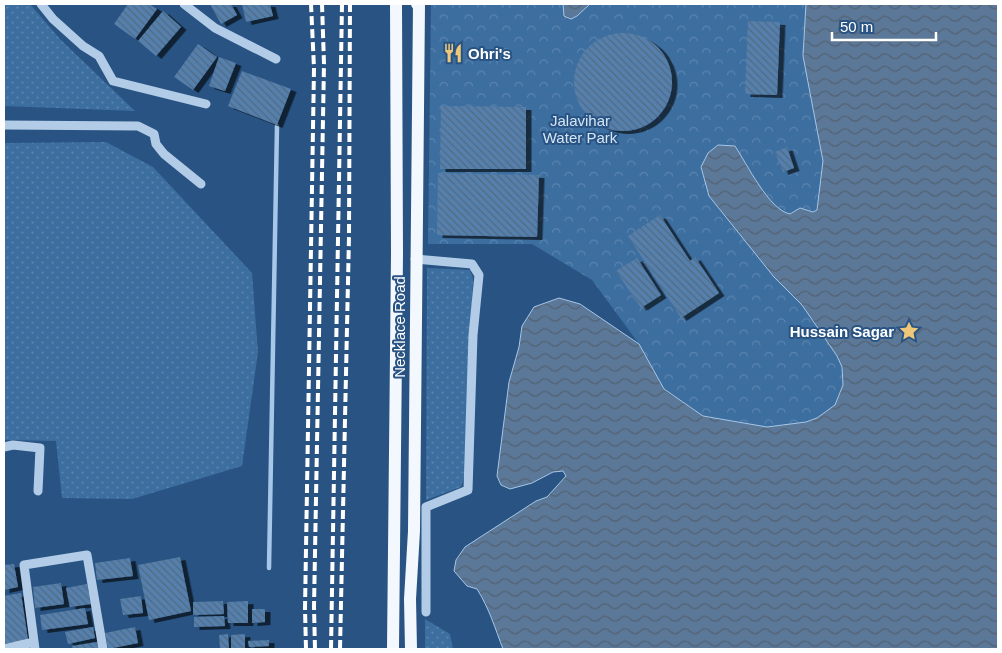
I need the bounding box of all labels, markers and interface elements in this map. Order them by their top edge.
scale bar [832,10,936,42]
text: 50 m [840,18,873,35]
restaurant icon: Ohri's [442,42,464,64]
place label: Ohri's [468,45,511,62]
park label: Jalavihar Water Park [543,112,618,146]
street label: Necklace Road [391,276,408,378]
place icon: Hussain Sagar [898,320,920,342]
place label: Hussain Sagar [790,323,894,340]

